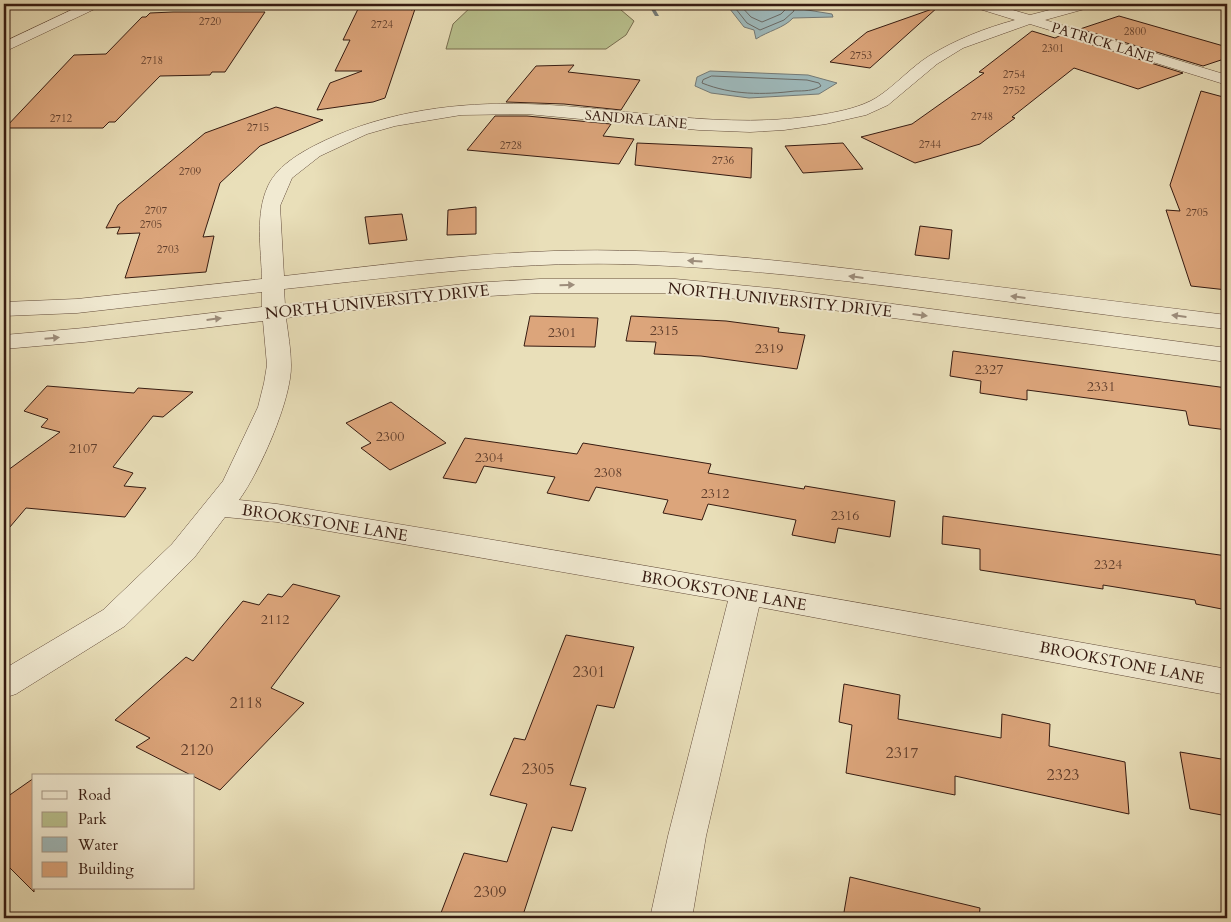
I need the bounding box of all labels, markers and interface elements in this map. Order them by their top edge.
house number: 2720 [199,14,222,29]
house number: 2724 [371,17,394,32]
street label: PATRICK LANE [1049,18,1157,67]
house number: 2800 [1124,24,1147,39]
house number: 2301 [1042,41,1064,56]
house number: 2753 [850,48,873,63]
house number: 2718 [141,53,163,68]
house number: 2754 [1003,67,1026,82]
house number: 2752 [1003,83,1026,98]
street label: SANDRA LANE [584,106,688,133]
house number: 2748 [971,109,993,124]
house number: 2712 [50,111,73,126]
house number: 2715 [247,120,269,135]
house number: 2744 [919,137,942,152]
house number: 2728 [500,138,522,153]
house number: 2736 [712,153,735,168]
house number: 2709 [179,164,202,179]
house number: 2707 [145,203,168,218]
house number: 2705 [1186,205,1208,220]
house number: 2705 [140,217,162,232]
house number: 2703 [157,242,180,257]
one-way arrow [686,256,702,264]
one-way arrow [848,273,864,281]
street label: NORTH UNIVERSITY DRIVE [667,277,893,323]
street label: NORTH UNIVERSITY DRIVE [264,279,490,325]
one-way arrow [559,281,575,289]
one-way arrow [1009,293,1025,301]
one-way arrow [913,311,929,319]
one-way arrow [1171,312,1187,320]
one-way arrow [206,315,222,323]
house number: 2315 [650,321,678,340]
house number: 2301 [548,323,576,342]
one-way arrow [45,334,61,342]
house number: 2319 [755,339,783,358]
house number: 2327 [975,360,1003,379]
house number: 2331 [1087,377,1115,396]
house number: 2300 [376,427,404,446]
house number: 2107 [69,439,97,458]
house number: 2304 [475,448,503,467]
house number: 2308 [594,463,622,482]
house number: 2312 [701,484,729,503]
street label: BROOKSTONE LANE [240,499,409,547]
house number: 2316 [831,506,859,525]
house number: 2324 [1094,555,1122,574]
street label: BROOKSTONE LANE [639,566,808,616]
house number: 2112 [261,610,289,629]
street label: BROOKSTONE LANE [1037,636,1206,690]
house number: 2301 [573,661,605,683]
house number: 2118 [230,692,262,714]
house number: 2120 [181,739,213,761]
house number: 2317 [886,742,918,764]
house number: 2305 [522,758,554,780]
house number: 2323 [1047,764,1079,786]
legend [32,774,195,890]
text: Road [78,785,111,805]
text: Park [78,809,107,829]
text: Water [77,835,119,855]
text: Building [78,859,134,879]
house number: 2309 [474,881,506,903]

